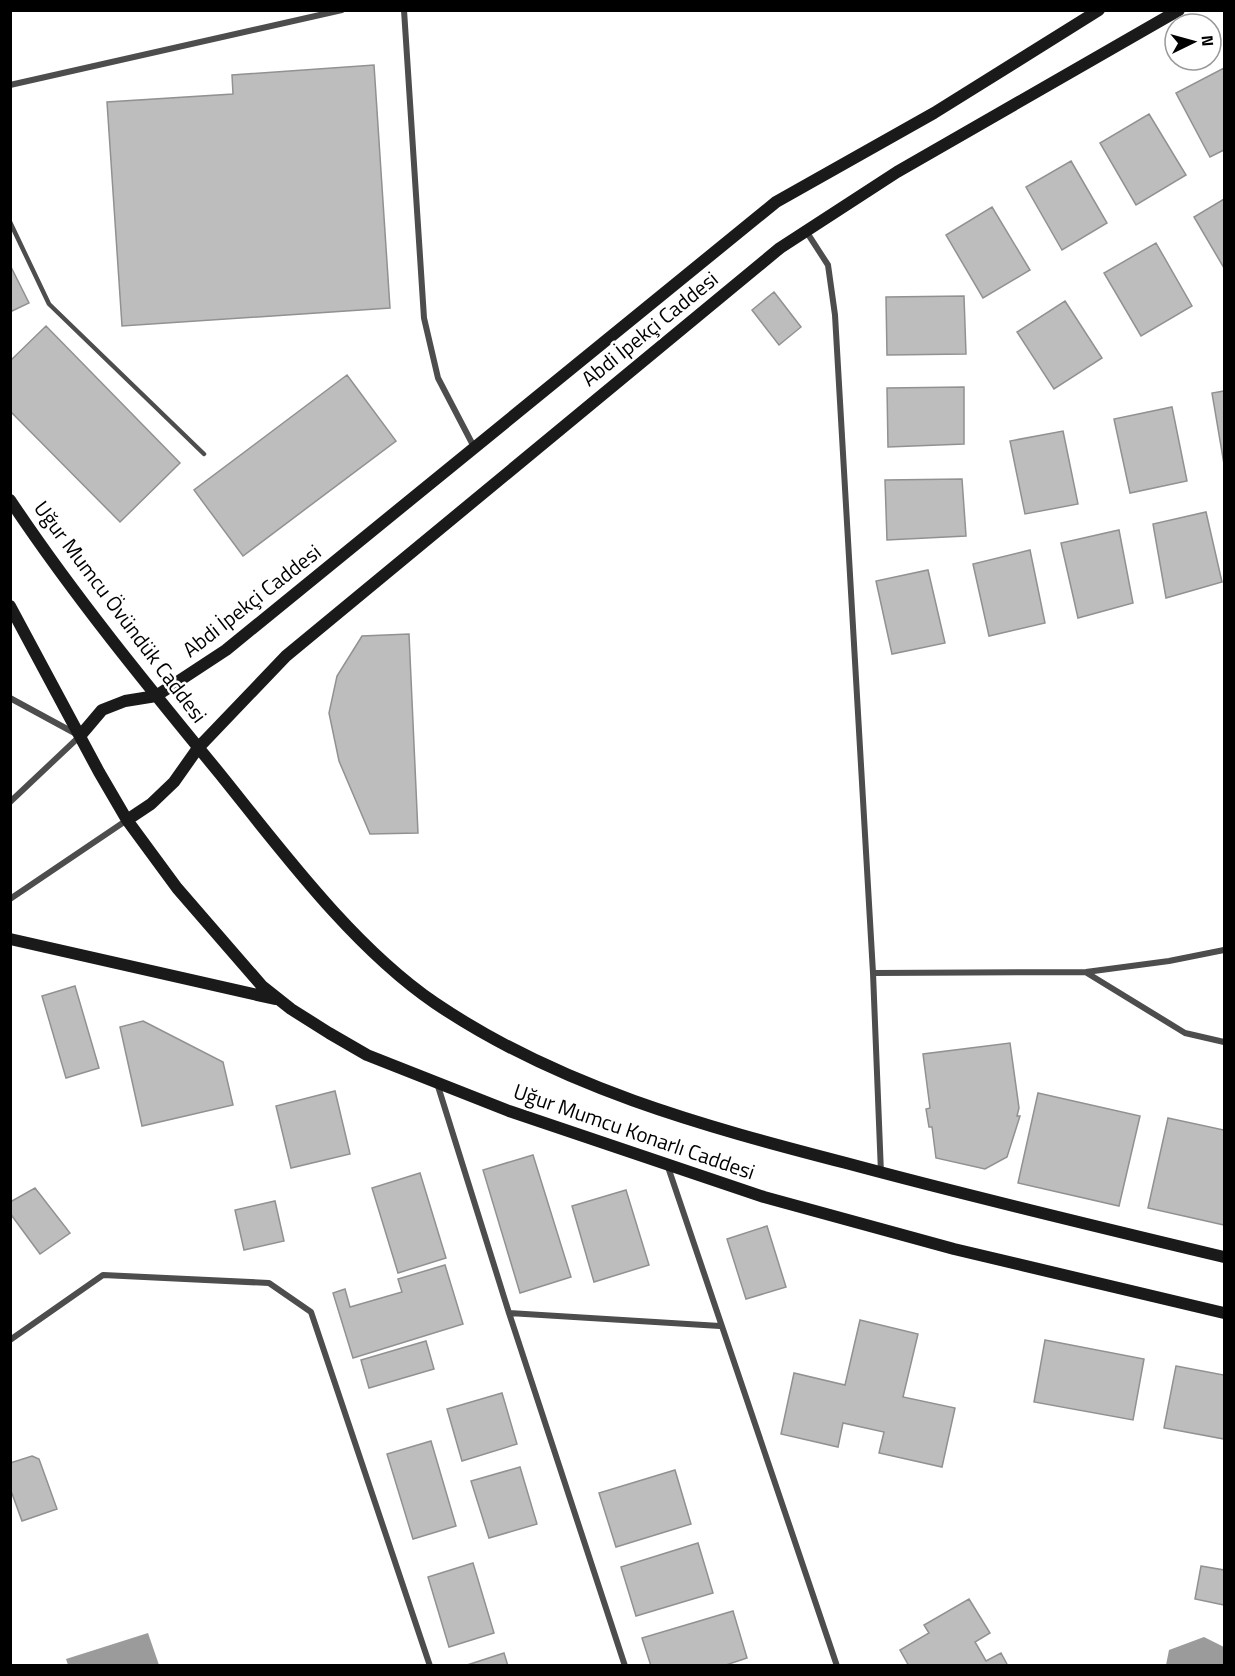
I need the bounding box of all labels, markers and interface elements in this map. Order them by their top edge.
north arrow [1163,12,1223,72]
text: N [1196,34,1220,47]
street label: Abdi İpekçi Caddesi [574,263,725,394]
street label: Uğur Mumcu Övündük Caddesi [27,494,215,729]
street label: Abdi İpekçi Caddesi [175,536,327,665]
street label: Uğur Mumcu Konarlı Caddesi [509,1075,759,1187]

